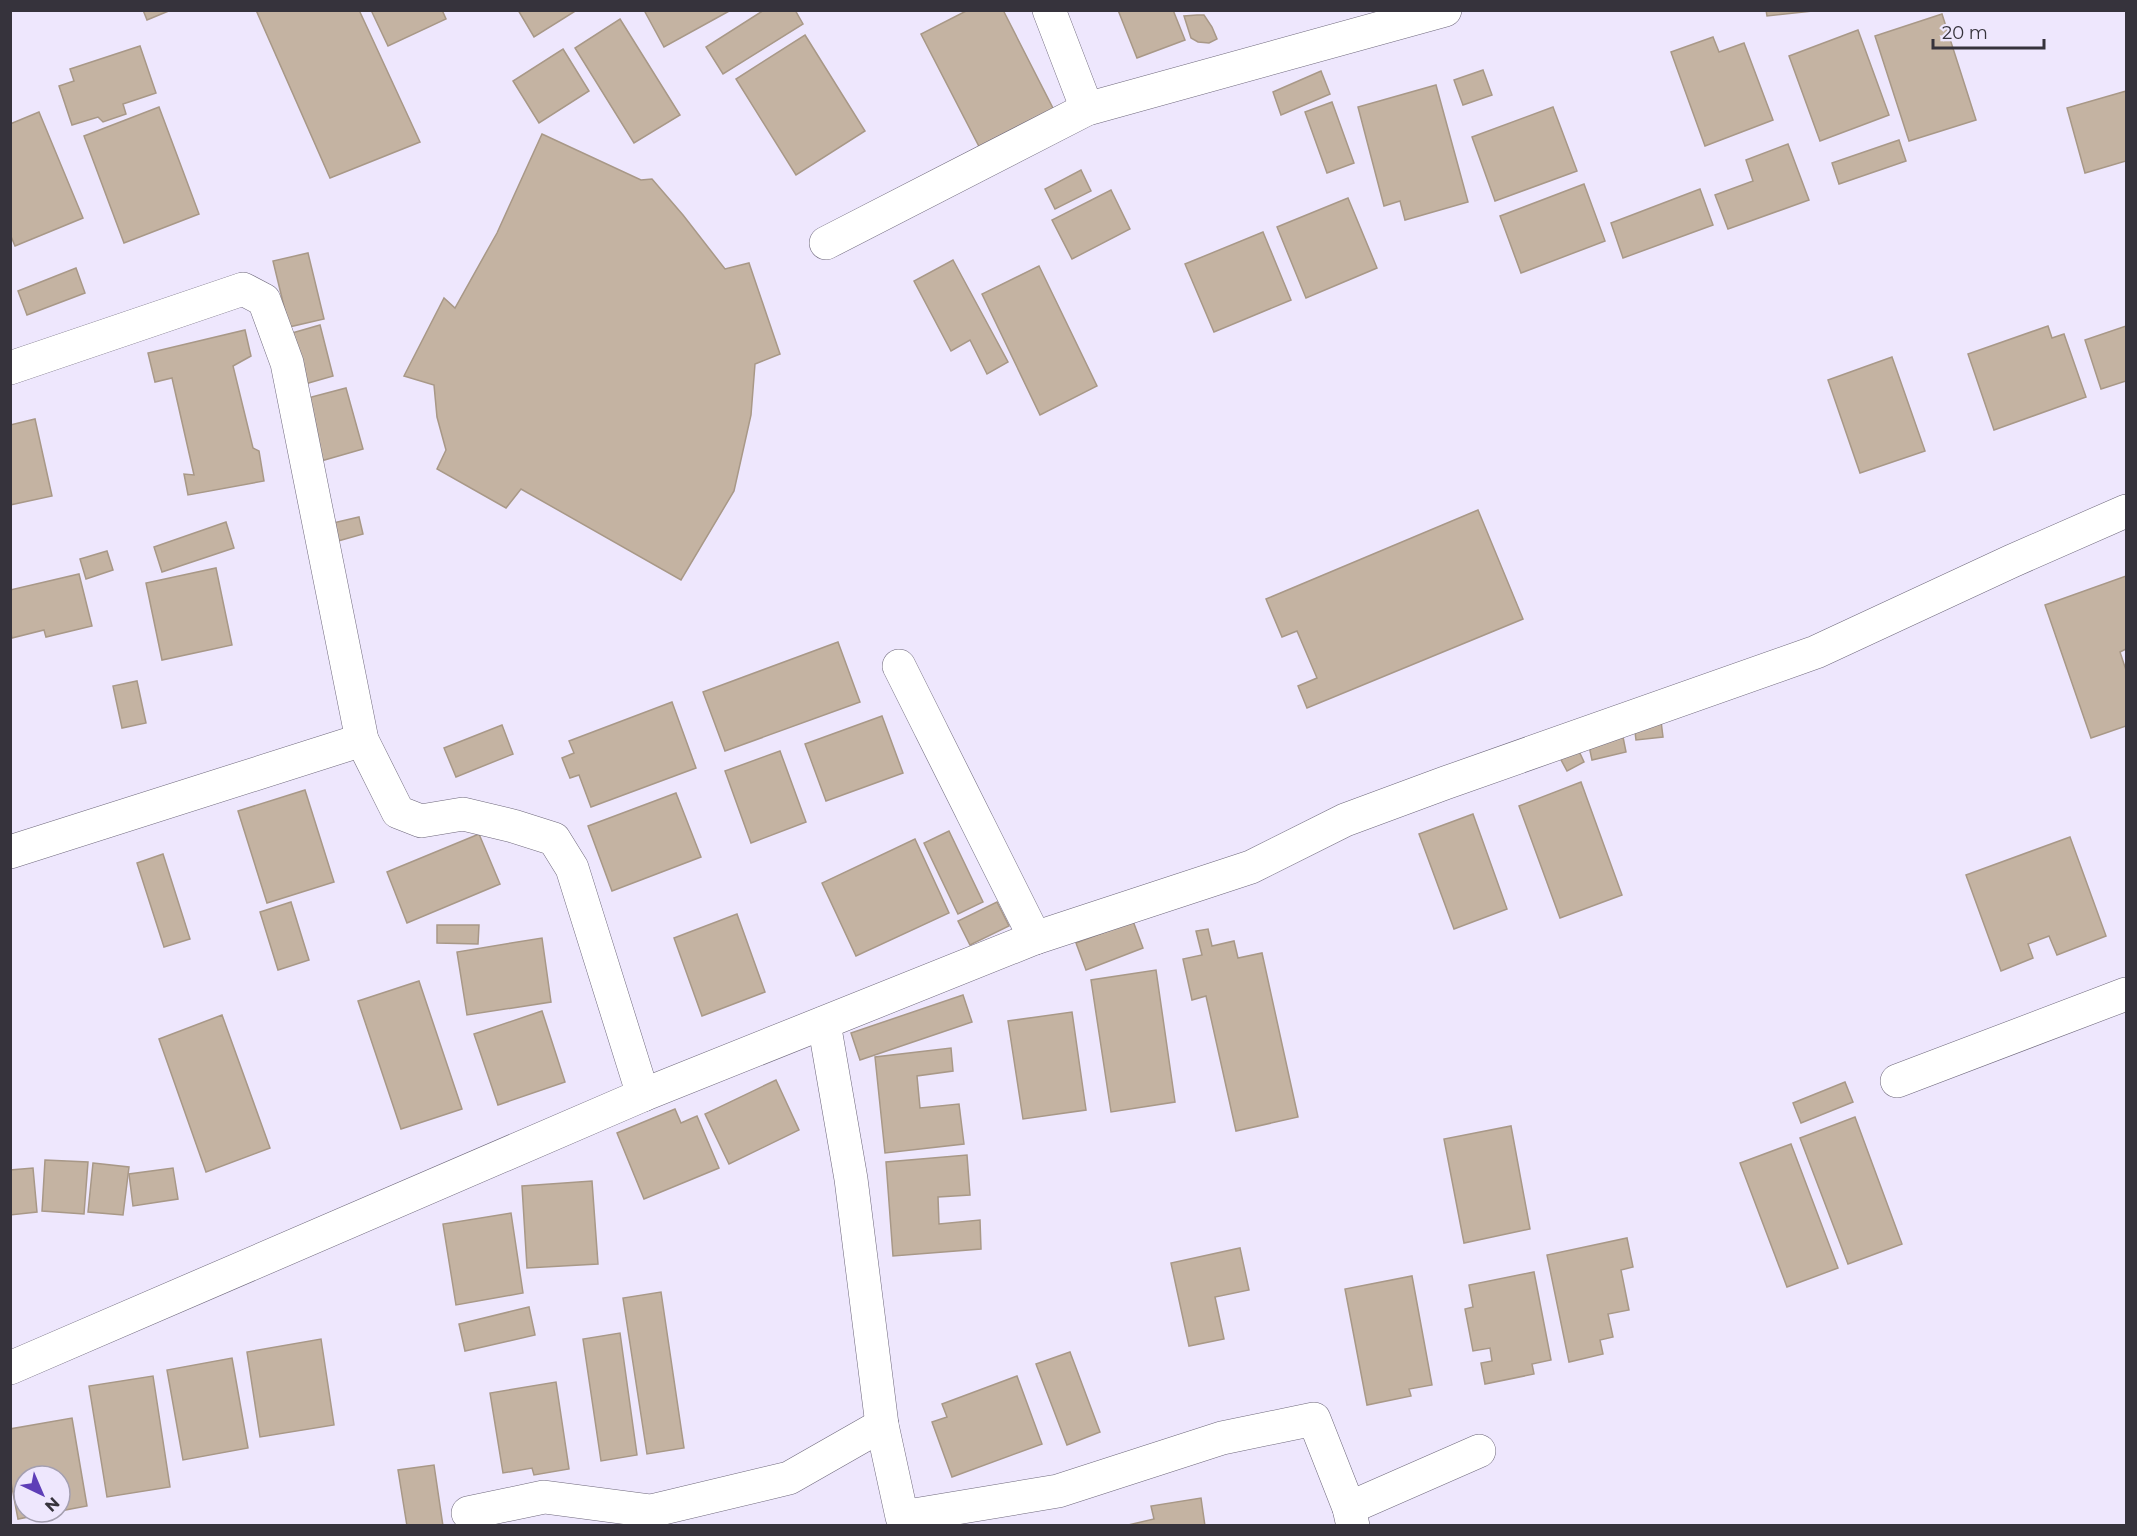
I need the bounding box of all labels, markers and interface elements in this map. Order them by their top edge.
scale bar [1933,12,2044,50]
text: 20 m [1942,22,1988,44]
north arrow [12,1464,72,1524]
text: N [41,1493,63,1516]

